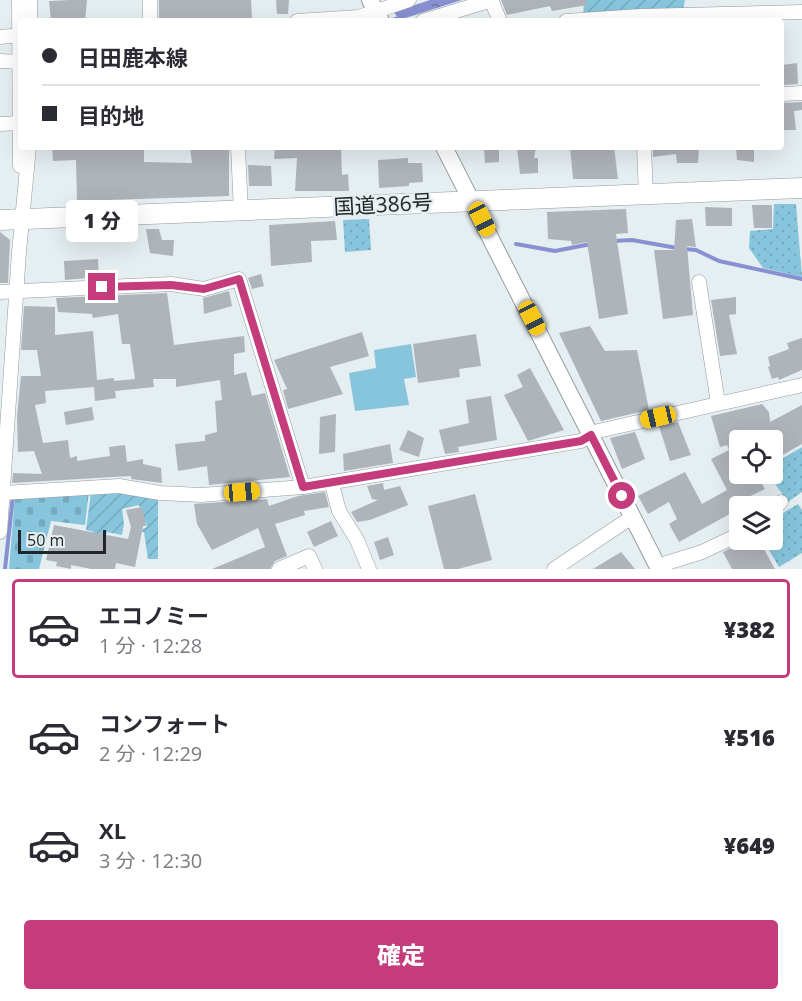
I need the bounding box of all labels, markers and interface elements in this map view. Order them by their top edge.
text: 日田鹿本線 [78,42,188,72]
text: 目的地 [78,100,144,130]
street label: 国道386号 [333,187,433,221]
car [466,199,498,239]
callout: 1 分 [66,200,138,242]
text: 1 分 [84,207,120,234]
route end [88,273,115,300]
car [516,298,548,338]
car [638,404,678,430]
map controls [729,430,783,550]
button: locate [729,430,783,484]
car [223,481,261,503]
route start [608,482,635,509]
button: layers [729,496,783,550]
scale bar [18,527,106,554]
text: 50 m [27,529,64,551]
text: エコノミー [99,600,209,630]
icon: car [27,602,81,656]
text: ¥382 [723,614,775,644]
text: 1 分 · 12:28 [99,632,202,659]
text: コンフォート [99,708,230,738]
icon: car [27,710,81,764]
text: ¥516 [723,722,775,752]
text: 2 分 · 12:29 [99,740,202,767]
text: XL [99,815,126,845]
icon: car [27,818,81,872]
text: ¥649 [723,830,775,860]
text: 3 分 · 12:30 [99,847,202,874]
button: 確定 [24,920,778,989]

